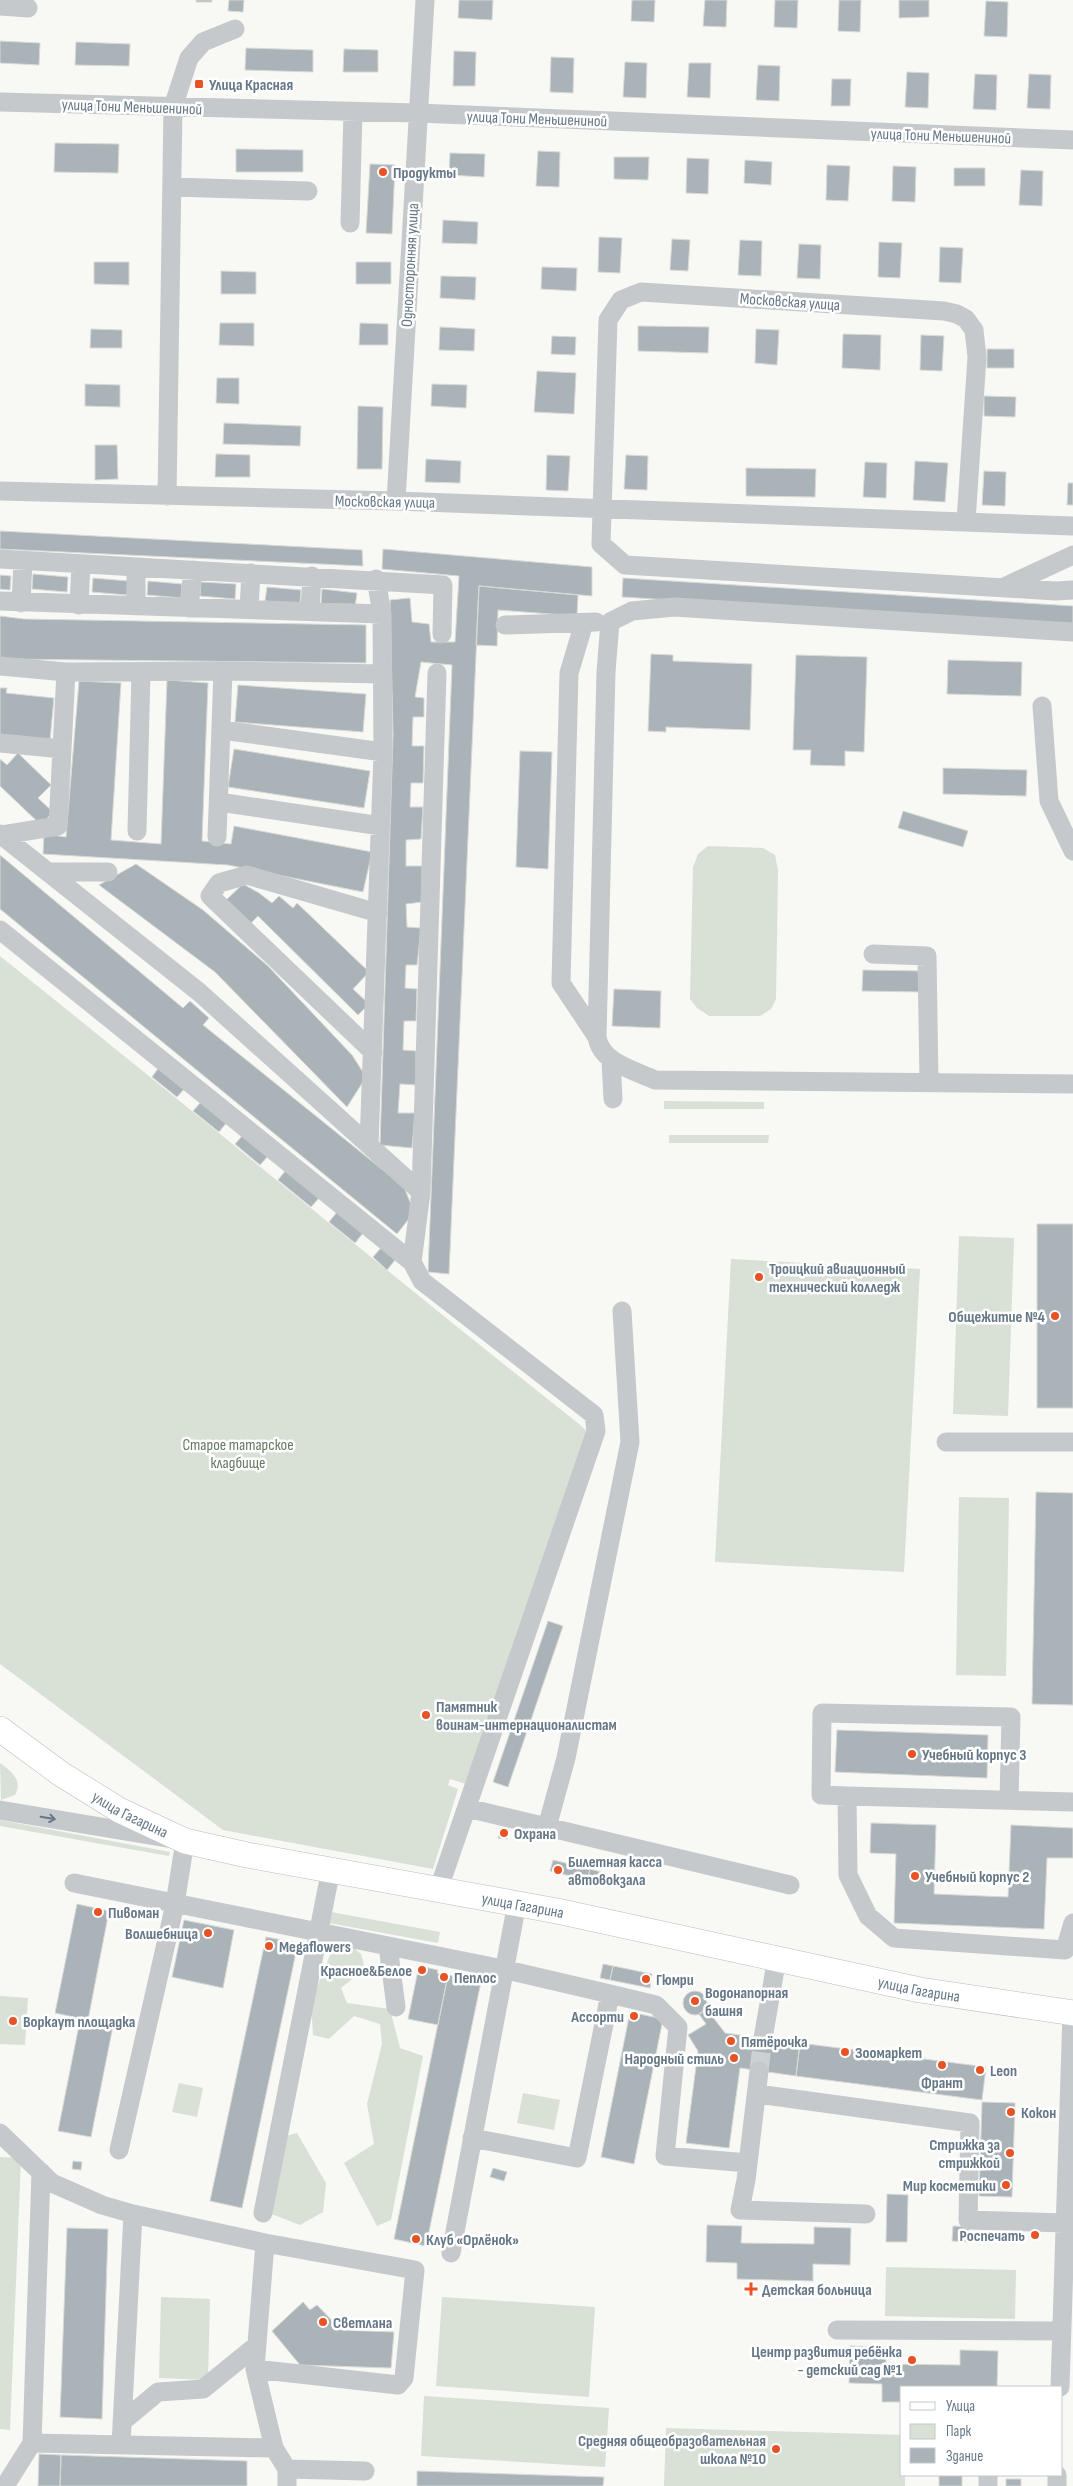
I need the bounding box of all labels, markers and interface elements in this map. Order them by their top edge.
place label: Улица Красная [209,76,293,95]
marker: Улица Красная [193,78,205,90]
street label: улица Тони Меньшениной [61,96,202,119]
street label: улица Тони Меньшениной [466,108,607,131]
street label: улица Тони Меньшениной [870,125,1011,148]
place label: Продукты [393,164,456,183]
marker: Продукты [377,166,389,178]
street label: Односторонняя улица [398,203,423,327]
street label: Московская улица [739,290,841,315]
street label: Московская улица [335,492,435,513]
place label: Троицкий авиационный технический колледж [769,1260,906,1297]
marker: Троицкий авиационный технический колледж [753,1271,765,1283]
place label: Общежитие №4 [948,1308,1046,1327]
marker: Общежитие №4 [1049,1310,1061,1322]
park label: Старое татарское кладбище [182,1436,294,1473]
place label: Памятник воинам-интернационалистам [436,1698,617,1735]
marker: Памятник воинам-интернационалистам [420,1709,432,1721]
place label: Учебный корпус 3 [922,1746,1026,1765]
marker: Учебный корпус 3 [906,1748,918,1760]
street label: улица Гагарина [88,1788,171,1843]
one-way arrow [40,1813,56,1823]
place label: Охрана [514,1825,556,1844]
marker: Охрана [498,1827,510,1839]
place label: Билетная касса автовокзала [568,1853,662,1890]
marker: Билетная касса автовокзала [552,1864,564,1876]
place label: Учебный корпус 2 [925,1868,1029,1887]
marker: Учебный корпус 2 [909,1870,921,1882]
street label: улица Гагарина [480,1890,566,1923]
place label: Пивоман [108,1904,159,1923]
marker: Пивоман [92,1906,104,1918]
place label: Волшебница [125,1925,198,1944]
marker: Волшебница [202,1927,214,1939]
place label: Megaflowers [279,1938,351,1957]
marker: Megaflowers [263,1940,275,1952]
place label: Красное&Белое [320,1962,412,1981]
marker: Красное&Белое [416,1964,428,1976]
place label: Пеплос [454,1969,497,1988]
marker: Пеплос [438,1971,450,1983]
place label: Гюмри [656,1971,694,1990]
marker: Гюмри [640,1973,652,1985]
street label: улица Гагарина [876,1973,961,2007]
place label: Водонапорная башня [705,1984,788,2021]
marker: Водонапорная башня [689,1995,701,2007]
place label: Ассорти [570,2008,624,2027]
marker: Ассорти [628,2010,640,2022]
place label: Воркаут площадка [23,2013,135,2032]
marker: Воркаут площадка [7,2015,19,2027]
place label: Пятёрочка [741,2033,808,2052]
marker: Пятёрочка [725,2035,737,2047]
place label: Зоомаркет [855,2044,922,2063]
marker: Зоомаркет [839,2046,851,2058]
place label: Народный стиль [625,2050,724,2069]
marker: Народный стиль [728,2052,740,2064]
marker: Франт [936,2059,948,2071]
place label: Leon [990,2062,1017,2081]
marker: Leon [974,2064,986,2076]
place label: Франт [921,2074,963,2093]
place label: Кокон [1021,2104,1056,2123]
marker: Кокон [1005,2106,1017,2118]
place label: Стрижка за стрижкой [929,2136,1000,2173]
marker: Стрижка за стрижкой [1004,2147,1016,2159]
place label: Мир косметики [903,2177,996,2196]
marker: Мир косметики [1000,2179,1012,2191]
place label: Роспечать [959,2227,1025,2246]
marker: Роспечать [1029,2229,1041,2241]
place label: Клуб «Орлёнок» [426,2231,519,2250]
marker: Клуб «Орлёнок» [410,2233,422,2245]
place label: Детская больница [762,2281,872,2300]
marker: Детская больница [744,2282,758,2296]
place label: Светлана [333,2314,392,2333]
marker: Светлана [317,2316,329,2328]
place label: Центр развития ребёнка - детский сад №1 [751,2343,903,2380]
marker: Центр развития ребёнка - детский сад №1 [906,2354,918,2366]
legend [900,2386,1063,2476]
text: Улица [946,2397,975,2416]
text: Парк [946,2422,972,2441]
place label: Средняя общеобразовательная школа №10 [578,2432,766,2469]
marker: Средняя общеобразовательная школа №10 [770,2443,782,2455]
text: Здание [946,2447,983,2466]

